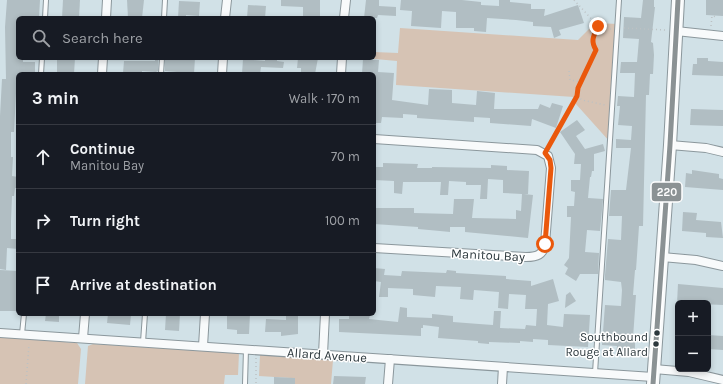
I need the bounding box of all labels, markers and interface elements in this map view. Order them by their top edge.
search box [16,16,376,60]
route end [589,17,607,35]
icon: search [30,27,52,49]
text: Search here [62,29,143,47]
text: 3 min [32,88,79,108]
text: Walk · 170 m [289,91,360,106]
text: Continue [70,140,135,158]
icon: ahead [32,146,54,168]
text: 70 m [331,149,360,164]
text: Manitou Bay [70,158,144,173]
line badge: 220 [651,182,682,202]
text: 220 [657,186,677,199]
icon: right [32,210,54,232]
text: Turn right [70,212,140,230]
text: 100 m [325,213,360,228]
route start [536,235,554,253]
street label: Manitou Bay [451,246,525,264]
icon: arrive [32,274,54,296]
text: Arrive at destination [70,276,217,294]
map controls [675,300,711,372]
button: + [675,300,711,336]
unlabelled marker [652,328,662,338]
place label: Southbound Rouge at Allard [565,330,648,359]
button: − [675,336,711,372]
marker: Southbound Rouge at Allard [651,339,661,349]
street label: Allard Avenue [286,345,368,365]

